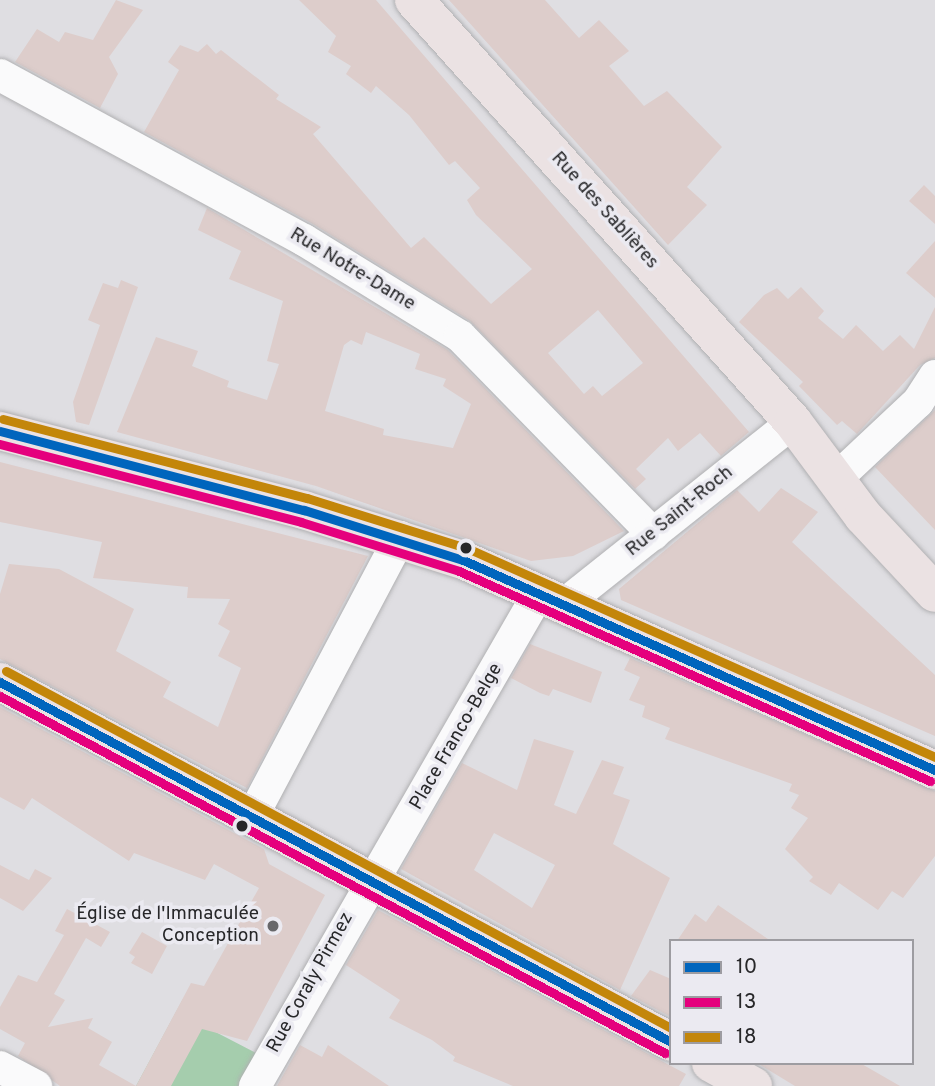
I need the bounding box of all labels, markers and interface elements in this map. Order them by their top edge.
street label: Rue des Sablières [545,148,663,274]
street label: Rue Notre-Dame [285,224,419,316]
street label: Rue Saint-Roch [622,462,738,562]
unlabelled marker [459,541,473,555]
street label: Place Franco-Belge [406,660,508,814]
unlabelled marker [235,819,249,833]
place label: Église de l'Immaculée Conception [76,904,259,948]
street label: Rue Coraly Pirmez [263,909,359,1057]
marker: Église de l'Immaculée Conception [265,918,281,934]
legend [669,939,914,1065]
text: 10 [736,954,757,981]
text: 13 [736,989,756,1016]
text: 18 [736,1024,757,1051]

